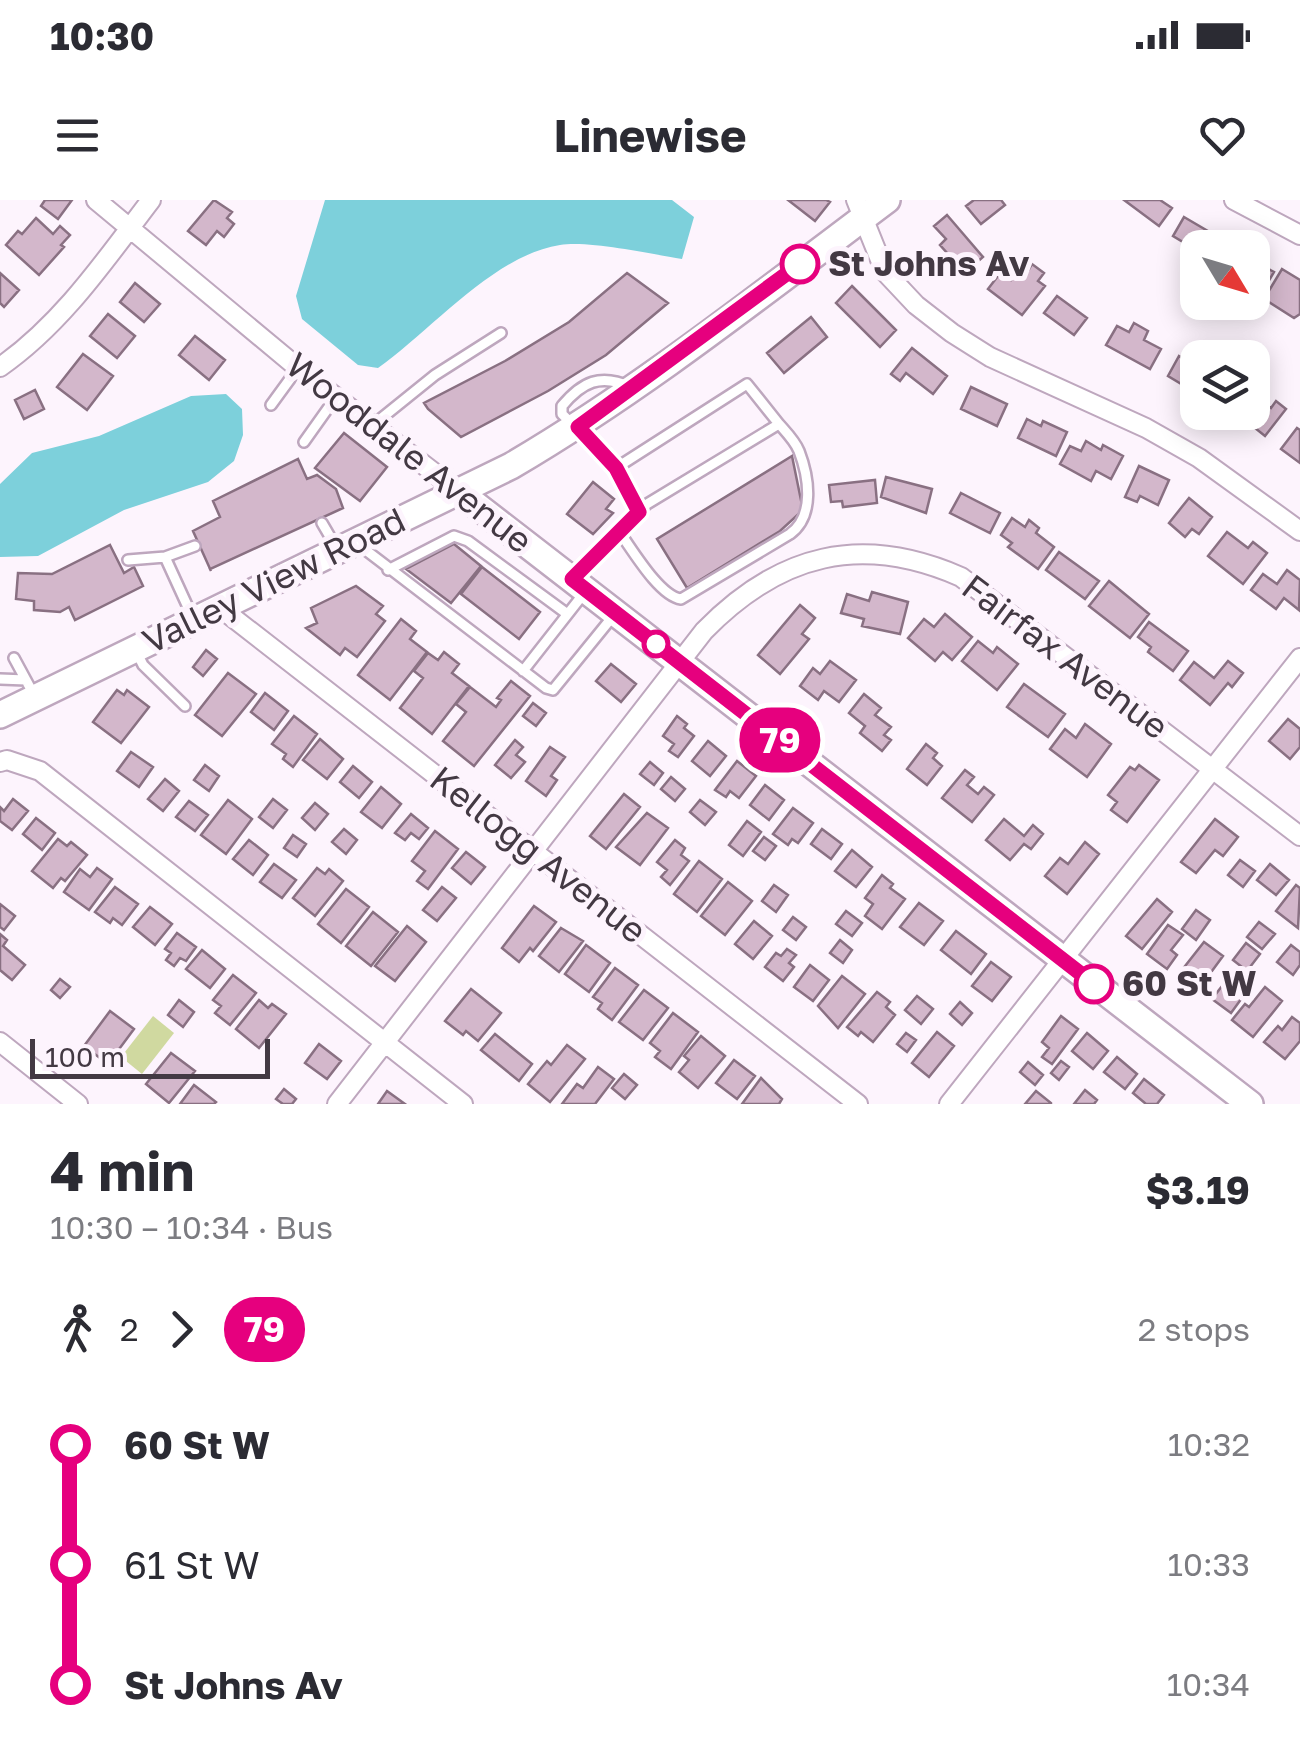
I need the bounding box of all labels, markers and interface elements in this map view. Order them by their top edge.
text: 10:30 [50,13,154,58]
icon: menu [50,108,105,163]
text: Linewise [554,108,746,162]
icon: heart [1195,108,1250,163]
north arrow [1180,230,1270,320]
map controls [1180,230,1270,430]
place label: St Johns Av [828,242,1029,284]
marker: St Johns Av [781,245,819,283]
button: layers [1180,340,1270,430]
street label: Wooddale Avenue [278,343,541,561]
street label: Valley View Road [135,498,412,662]
street label: Fairfax Avenue [954,565,1177,747]
unlabelled marker [643,631,669,657]
line badge: 79 [735,708,825,772]
text: 79 [759,719,801,761]
street label: Kellogg Avenue [422,757,655,951]
place label: 60 St W [1122,962,1257,1004]
marker: 60 St W [1075,965,1113,1003]
scale bar [30,1034,270,1078]
text: 100 m [45,1040,125,1073]
text: 4 min [50,1137,195,1203]
text: $3.19 [1145,1167,1250,1212]
text: 10:30 – 10:34 · Bus [50,1208,333,1246]
icon: walk [50,1302,105,1357]
icon: forward [154,1302,209,1357]
text: 79 [244,1308,285,1350]
text: 2 [120,1310,139,1348]
text: 2 stops [1138,1310,1250,1348]
text: 60 St W [124,1422,270,1467]
text: 10:32 [1168,1425,1250,1463]
text: 61 St W [124,1542,260,1587]
text: 10:33 [1168,1545,1250,1583]
text: St Johns Av [124,1662,343,1707]
text: 10:34 [1167,1665,1250,1703]

